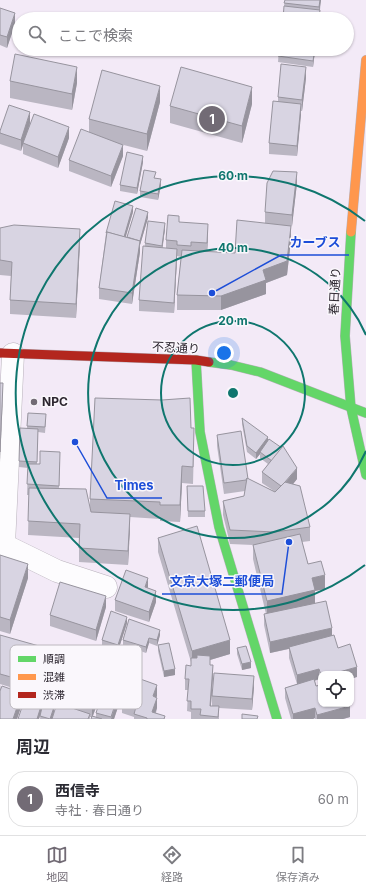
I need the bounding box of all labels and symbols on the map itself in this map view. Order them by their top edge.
pin: 1 [199,104,225,134]
text: 60 m [218,168,248,183]
callout: カーブス [281,230,349,255]
text: カーブス [289,234,341,250]
text: 40 m [218,240,248,255]
street label: 春日通り [326,267,343,315]
text: 20 m [218,313,248,328]
street label: 不忍通り [152,339,200,356]
your location [214,343,234,363]
centre of rings [226,386,240,400]
place label: NPC [42,394,68,409]
marker: NPC [29,397,39,407]
callout: Times [107,473,162,498]
text: Times [114,477,154,493]
callout: 文京大塚二郵便局 [162,569,282,594]
text: 文京大塚二郵便局 [170,573,274,589]
legend [10,645,142,709]
text: 順調 [43,652,65,666]
text: 混雑 [43,670,65,684]
text: 渋滞 [43,688,65,702]

